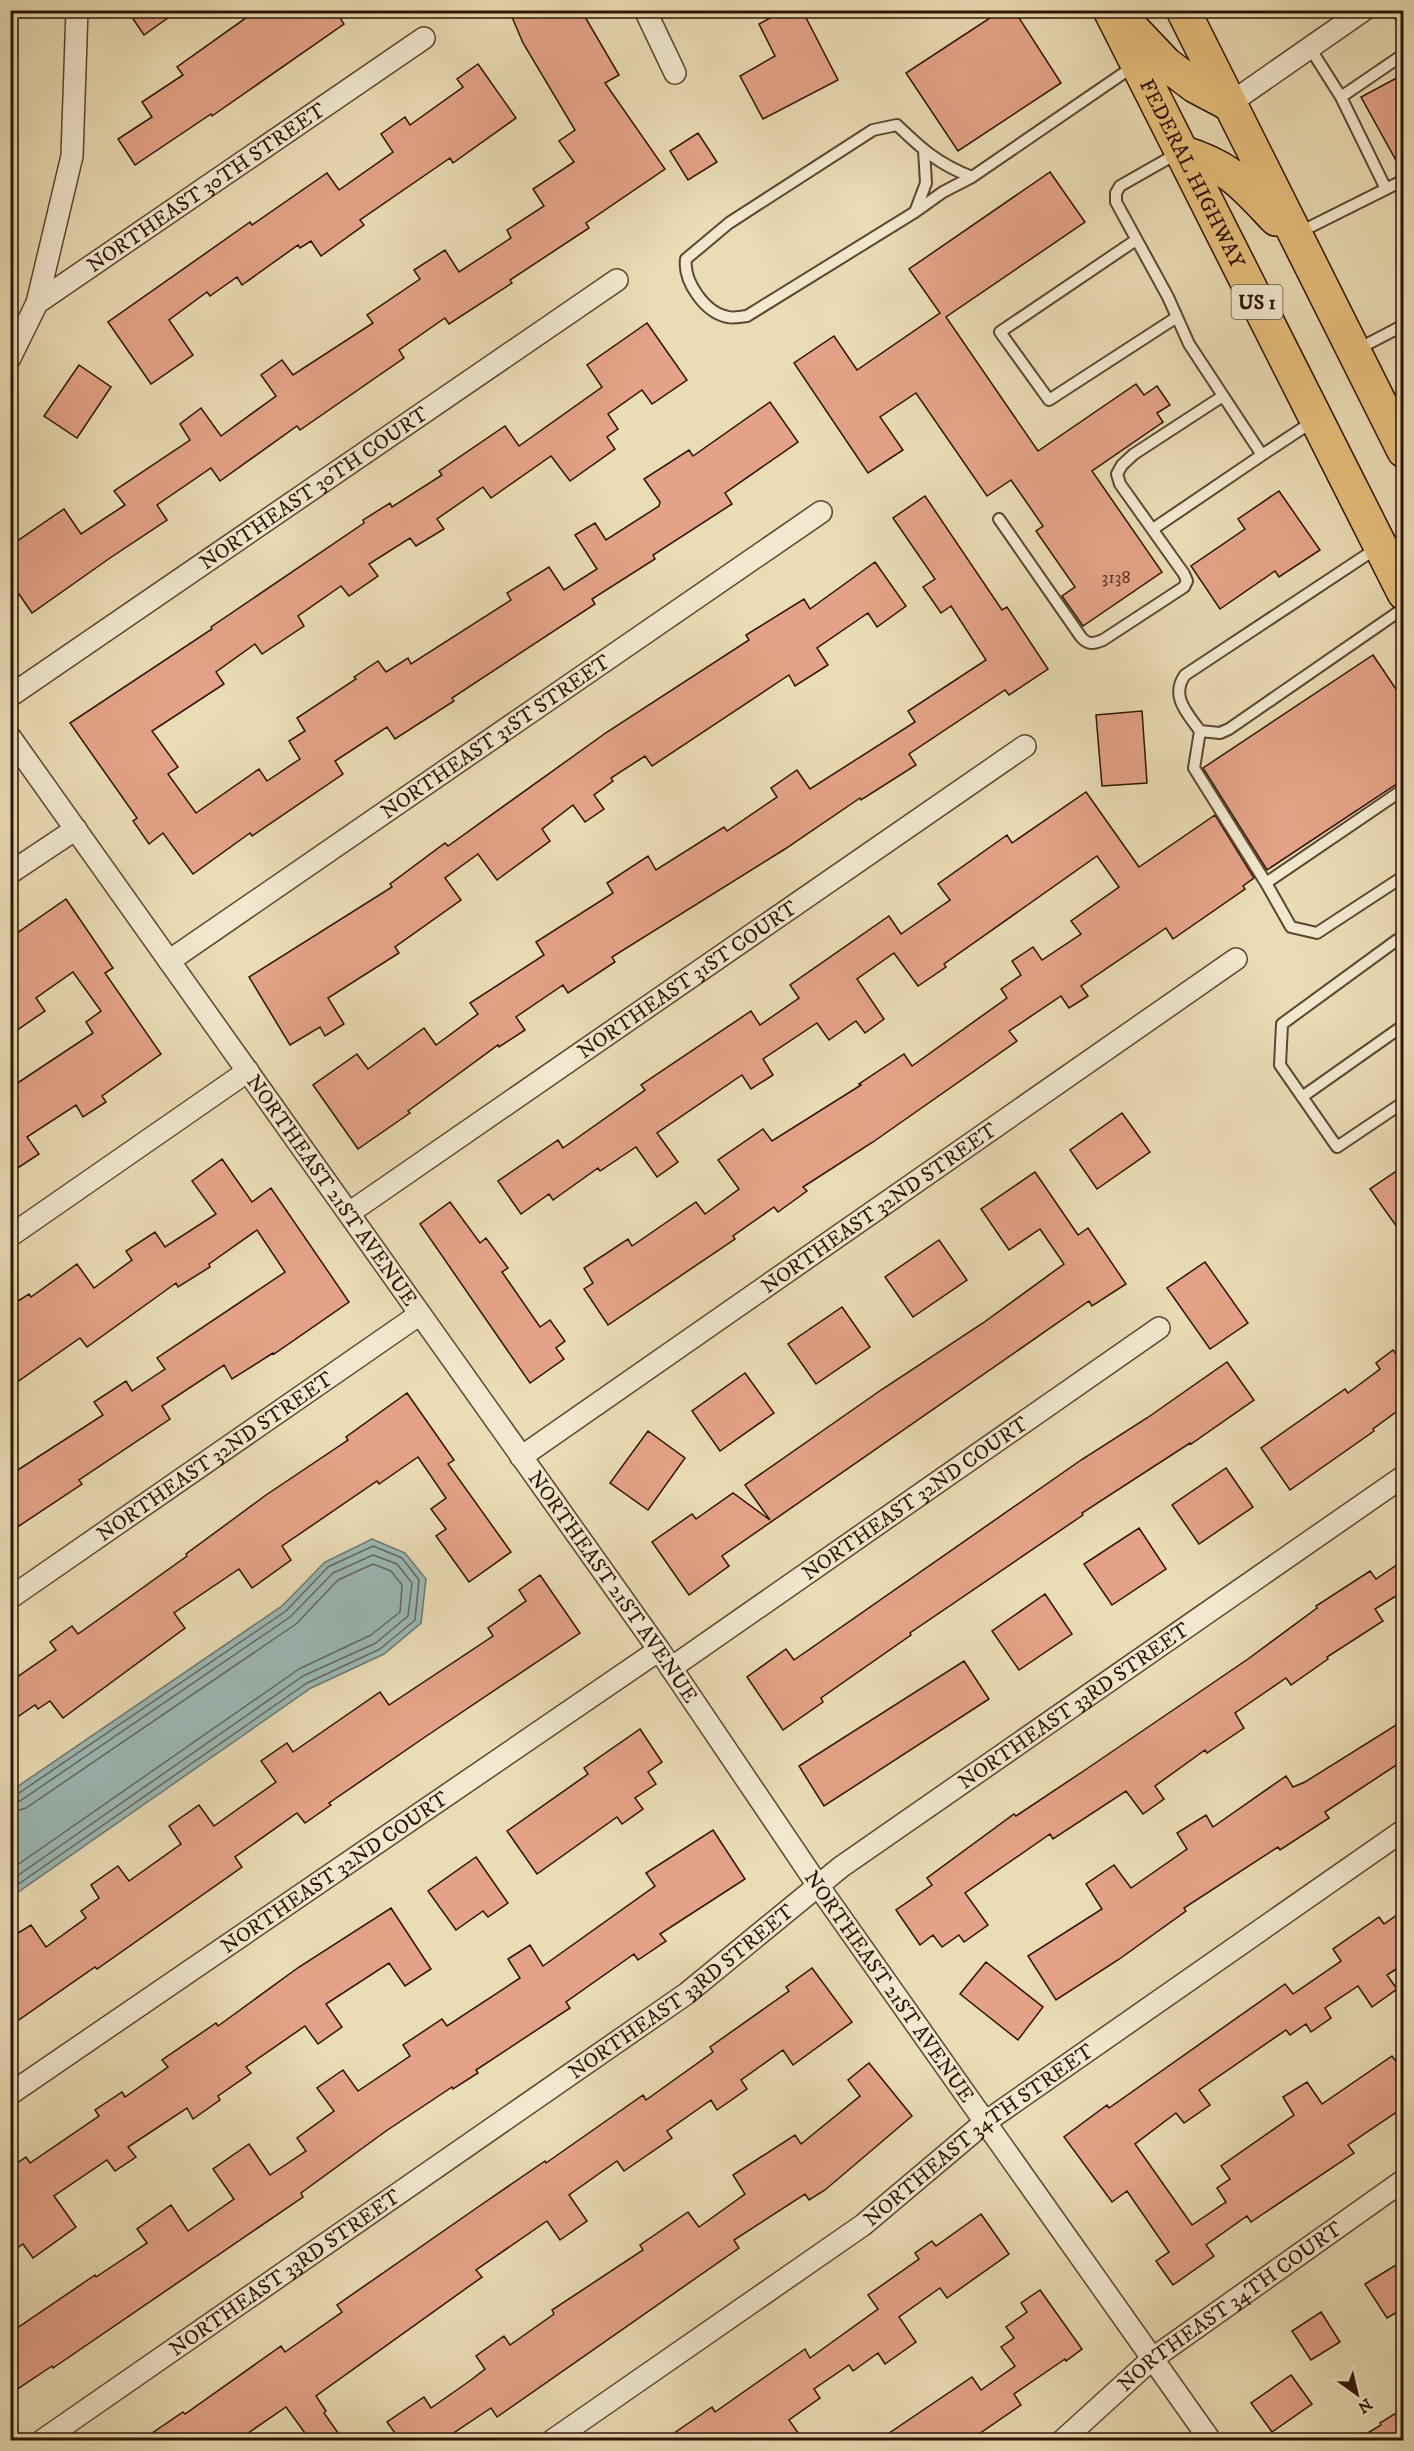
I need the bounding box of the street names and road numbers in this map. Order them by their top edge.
street label: FEDERAL HIGHWAY [1133,75,1250,273]
street label: NORTHEAST 30TH STREET [82,98,331,279]
road number: US 1 [1232,285,1282,319]
street label: NORTHEAST 30TH COURT [195,401,433,576]
street label: NORTHEAST 31ST STREET [376,649,615,825]
street label: NORTHEAST 31ST COURT [573,895,802,1065]
street label: NORTHEAST 21ST AVENUE [240,1070,422,1312]
street label: NORTHEAST 32ND STREET [757,1118,1002,1300]
street label: NORTHEAST 32ND STREET [92,1366,338,1548]
street label: NORTHEAST 32ND COURT [797,1411,1033,1587]
street label: NORTHEAST 21ST AVENUE [522,1466,703,1708]
street label: NORTHEAST 33RD STREET [954,1617,1195,1796]
street label: NORTHEAST 32ND COURT [216,1786,454,1960]
street label: NORTHEAST 21ST AVENUE [798,1866,979,2108]
street label: NORTHEAST 33RD STREET [564,1899,799,2085]
street label: NORTHEAST 34TH STREET [859,2039,1099,2232]
street label: NORTHEAST 33RD STREET [165,2184,406,2362]
street label: NORTHEAST 34TH COURT [1113,2216,1347,2398]

